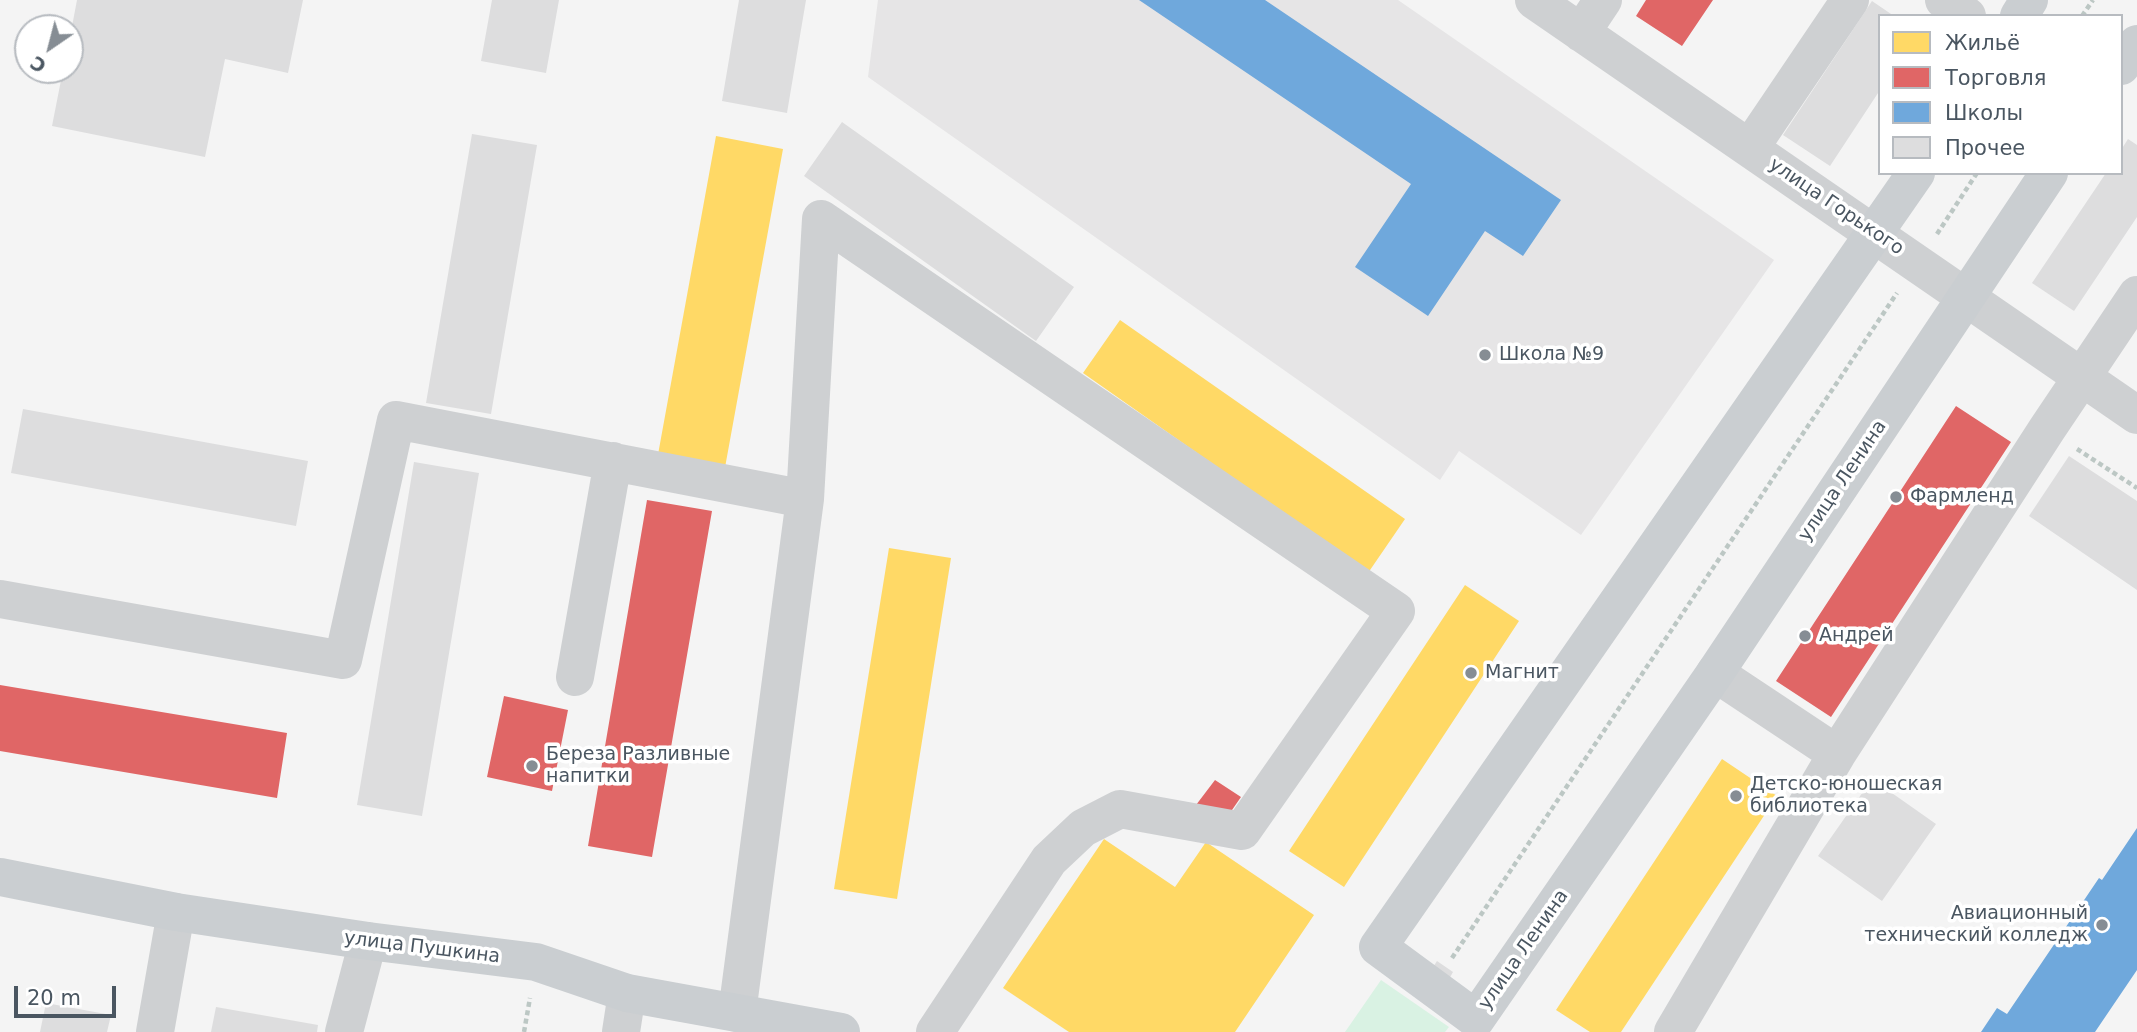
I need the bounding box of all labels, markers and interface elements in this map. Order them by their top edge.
north arrow [14,14,84,84]
legend [1878,14,2123,175]
text: Жильё [1945,31,2020,55]
text: С [26,52,50,78]
text: Торговля [1945,66,2046,90]
text: Школы [1945,101,2023,125]
text: Прочее [1945,136,2025,160]
street label: улица Горького [1764,154,1908,260]
place label: Школа №9 [1499,344,1604,366]
marker: Школа №9 [1477,347,1493,363]
street label: улица Ленина [1794,416,1892,546]
place label: Фармленд [1910,486,2014,508]
marker: Фармленд [1888,489,1904,505]
place label: Андрей [1819,625,1894,647]
marker: Андрей [1797,628,1813,644]
place label: Магнит [1485,662,1559,684]
marker: Магнит [1463,665,1479,681]
place label: Береза Разливные напитки [546,744,730,788]
marker: Береза Разливные напитки [524,758,540,774]
place label: Детско-юношеская библиотека [1750,774,1942,818]
marker: Детско-юношеская библиотека [1728,788,1744,804]
street label: улица Ленина [1474,886,1574,1014]
place label: Авиационный технический колледж [1864,903,2088,947]
marker: Авиационный технический колледж [2094,917,2110,933]
street label: улица Пушкина [343,927,501,969]
scale bar [18,972,119,1016]
text: 20 m [27,986,81,1010]

